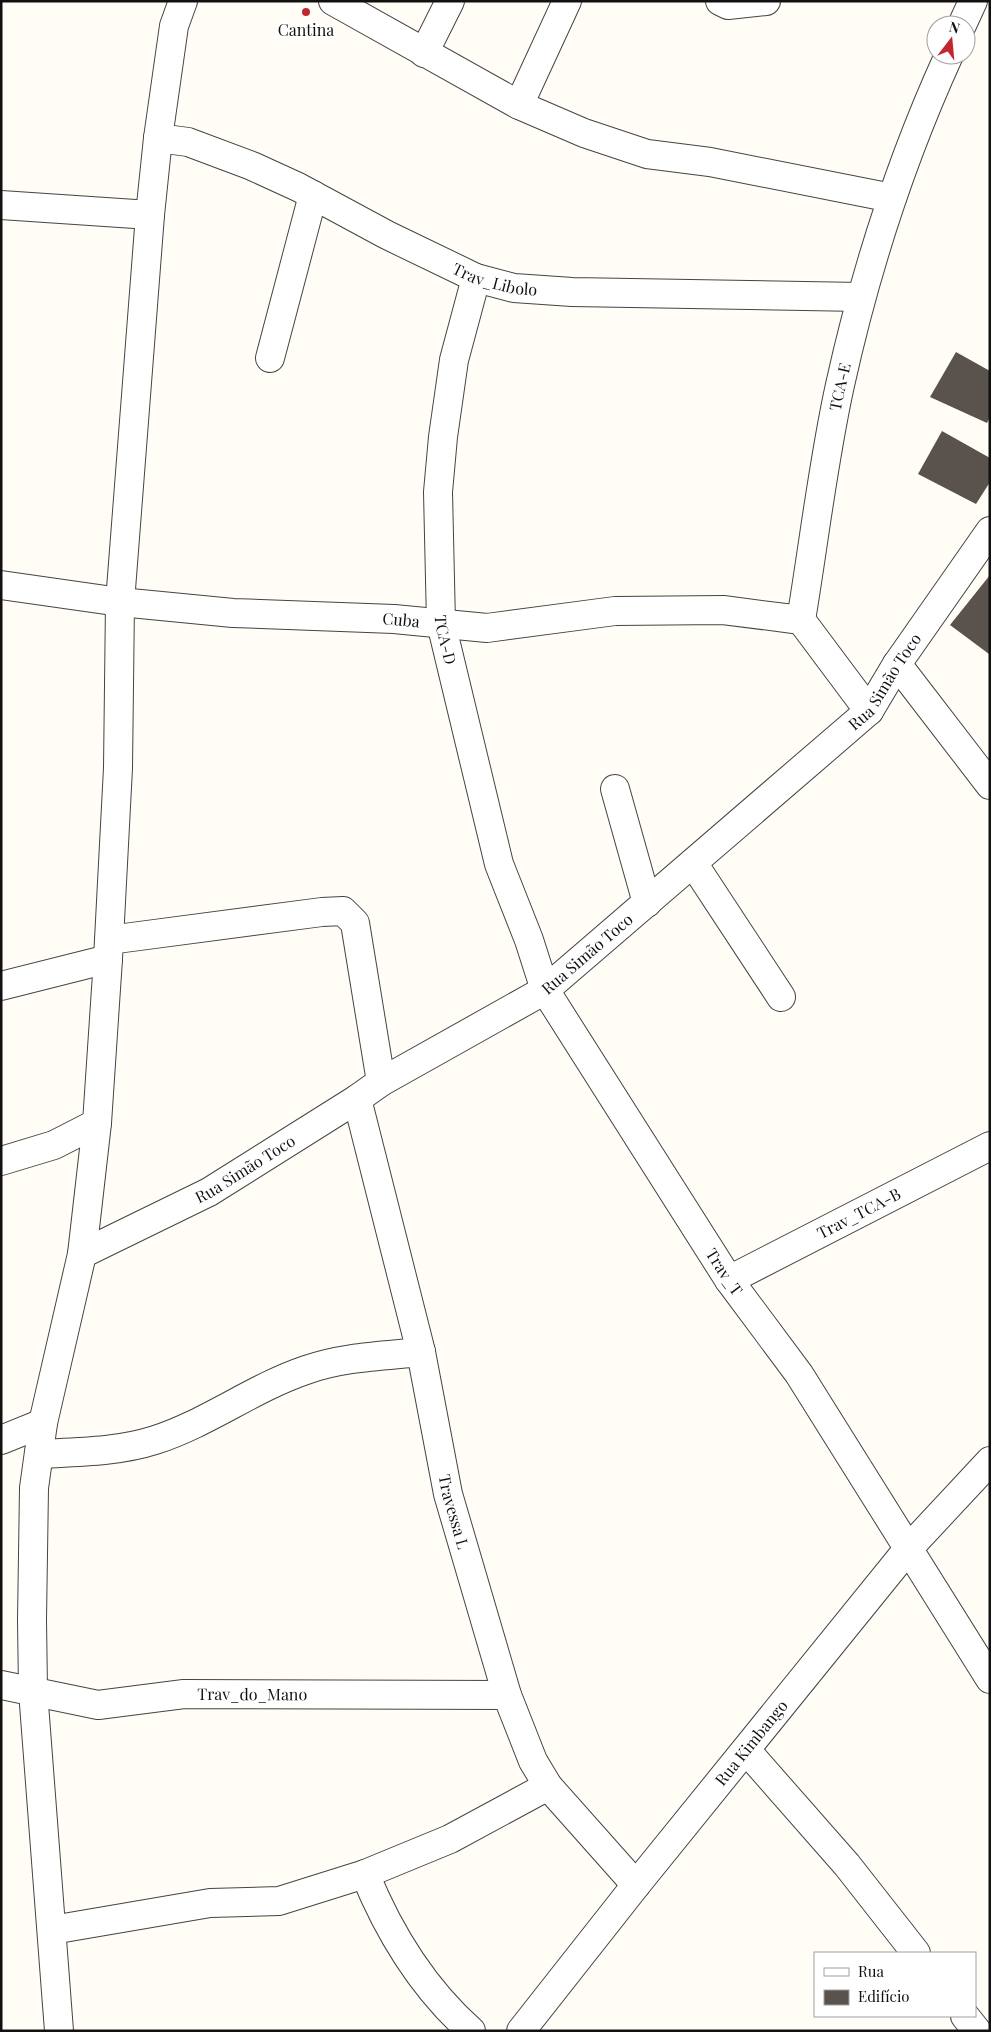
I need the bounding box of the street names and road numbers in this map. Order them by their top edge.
street label: Trav_Libolo [449,257,538,300]
street label: TCA-E [824,361,855,413]
street label: Cuba [382,608,421,631]
street label: TCA-D [431,615,462,667]
street label: Rua Simão Toco [844,629,925,734]
street label: Rua Simão Toco [537,908,637,999]
street label: Rua Simão Toco [191,1130,299,1207]
street label: Trav_TCA-B [813,1183,904,1243]
street label: Trav_T [702,1244,748,1299]
street label: Travessa L [435,1473,474,1551]
street label: Trav_do_Mano [197,1683,307,1704]
street label: Rua Kimbango [710,1695,792,1789]

